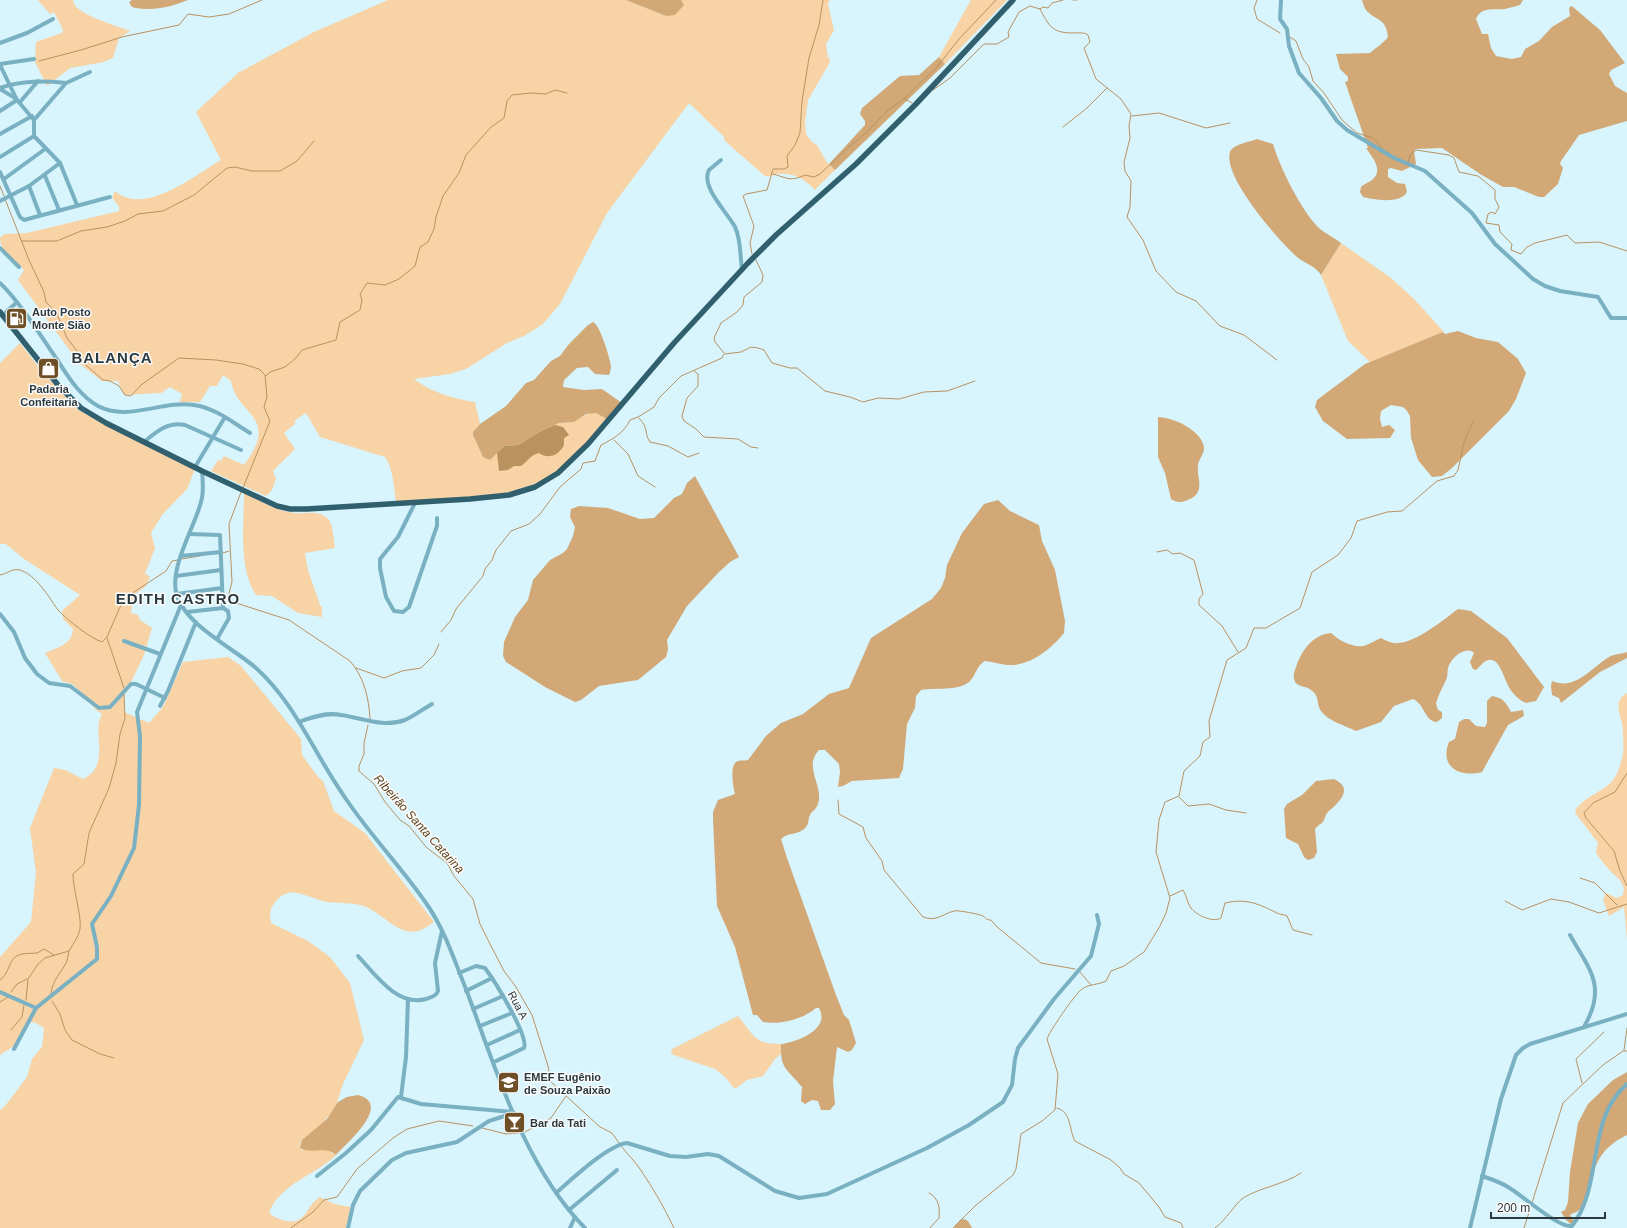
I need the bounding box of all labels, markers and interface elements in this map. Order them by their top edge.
fuel station icon: Auto Posto Monte Sião [4,305,30,331]
place label: Auto Posto Monte Sião [32,306,91,331]
district label: BALANÇA [71,349,153,366]
shop icon: Padaria Confeitaria [36,356,62,382]
place label: Padaria Confeitaria [20,383,79,408]
district label: EDITH CASTRO [116,590,240,607]
water label: Ribeirão Santa Catarina [371,772,467,877]
street label: Rua A [506,989,531,1022]
school or university icon: EMEF Eugênio de Souza Paixão [495,1070,521,1096]
place label: EMEF Eugênio de Souza Paixão [524,1071,611,1096]
bar icon: Bar da Tati [501,1110,527,1136]
place label: Bar da Tati [530,1117,586,1129]
scale bar [1491,1194,1605,1220]
text: 200 m [1497,1201,1530,1215]

